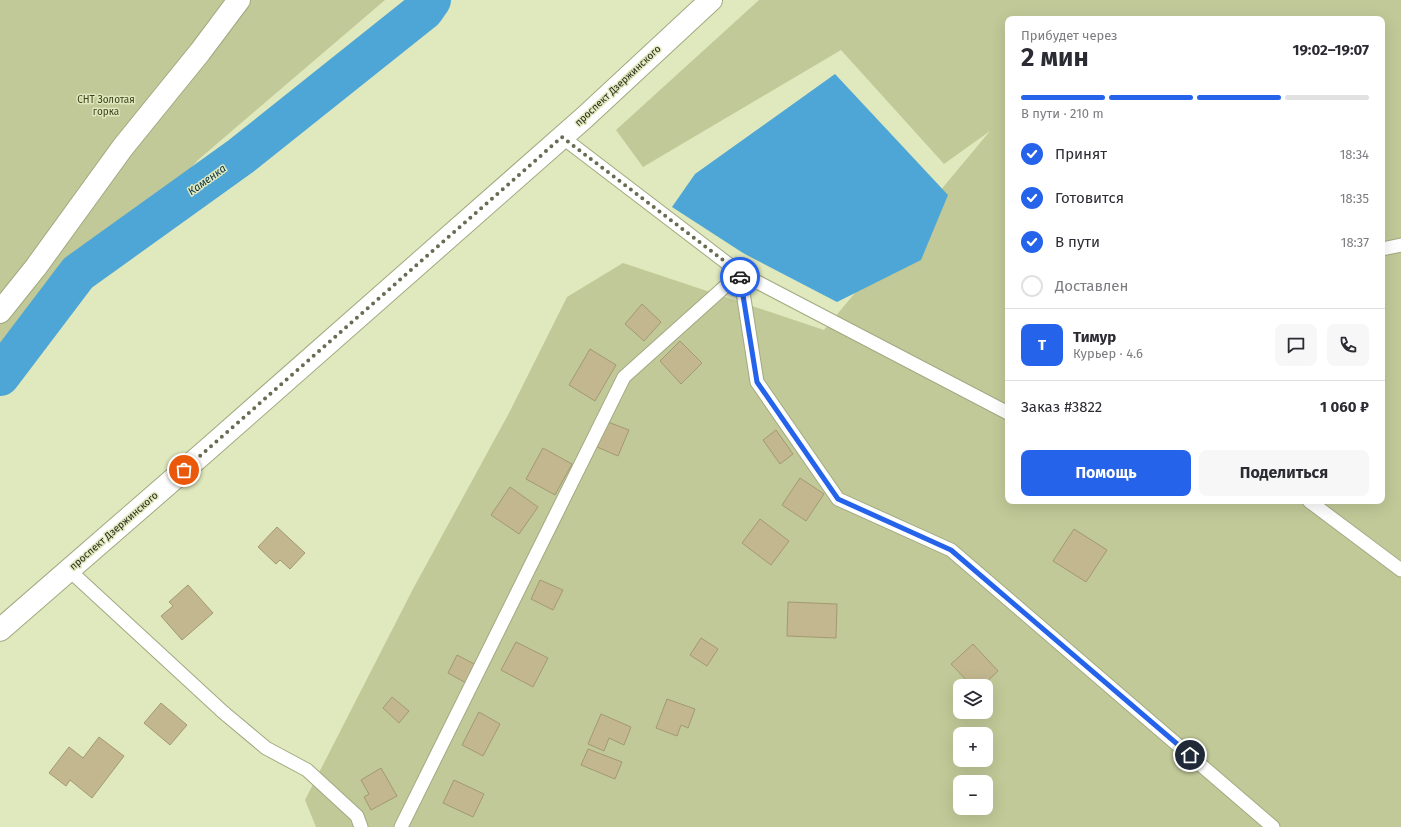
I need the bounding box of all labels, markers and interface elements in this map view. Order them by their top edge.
text: Прибудет через [1021,28,1118,43]
text: 19:02–19:07 [1292,41,1369,59]
text: 2 мин [1021,42,1089,73]
street label: проспект Дзержинского [572,43,664,129]
park label: СНТ Золотая горка [77,94,135,118]
text: В пути · 210 m [1021,106,1104,121]
icon: check [1021,143,1043,165]
text: Принят [1055,145,1107,163]
text: 18:34 [1340,147,1369,162]
water label: Каменка [185,162,229,198]
icon: check [1021,187,1043,209]
text: Готовится [1055,189,1124,207]
text: 18:35 [1340,191,1369,206]
icon: check [1021,231,1043,253]
text: В пути [1055,233,1100,251]
text: 18:37 [1341,235,1369,250]
courier [720,257,760,297]
icon: car [729,266,751,288]
text: Доставлен [1055,277,1128,295]
button: chat [1275,324,1317,366]
button: phone [1327,324,1369,366]
text: Тимур [1073,328,1116,346]
text: Т [1038,336,1046,354]
text: Курьер · 4.6 [1073,346,1143,361]
text: Заказ #3822 [1021,398,1102,416]
text: 1 060 ₽ [1320,398,1369,416]
button: Помощь [1021,450,1191,496]
button: Поделиться [1199,450,1369,496]
pin [167,453,201,487]
icon: bag [173,459,195,481]
street label: проспект Дзержинского [67,489,161,573]
map controls [953,679,993,815]
button: layers [953,679,993,719]
button: + [953,727,993,767]
pin [1173,738,1207,772]
icon: home [1179,744,1201,766]
button: − [953,775,993,815]

